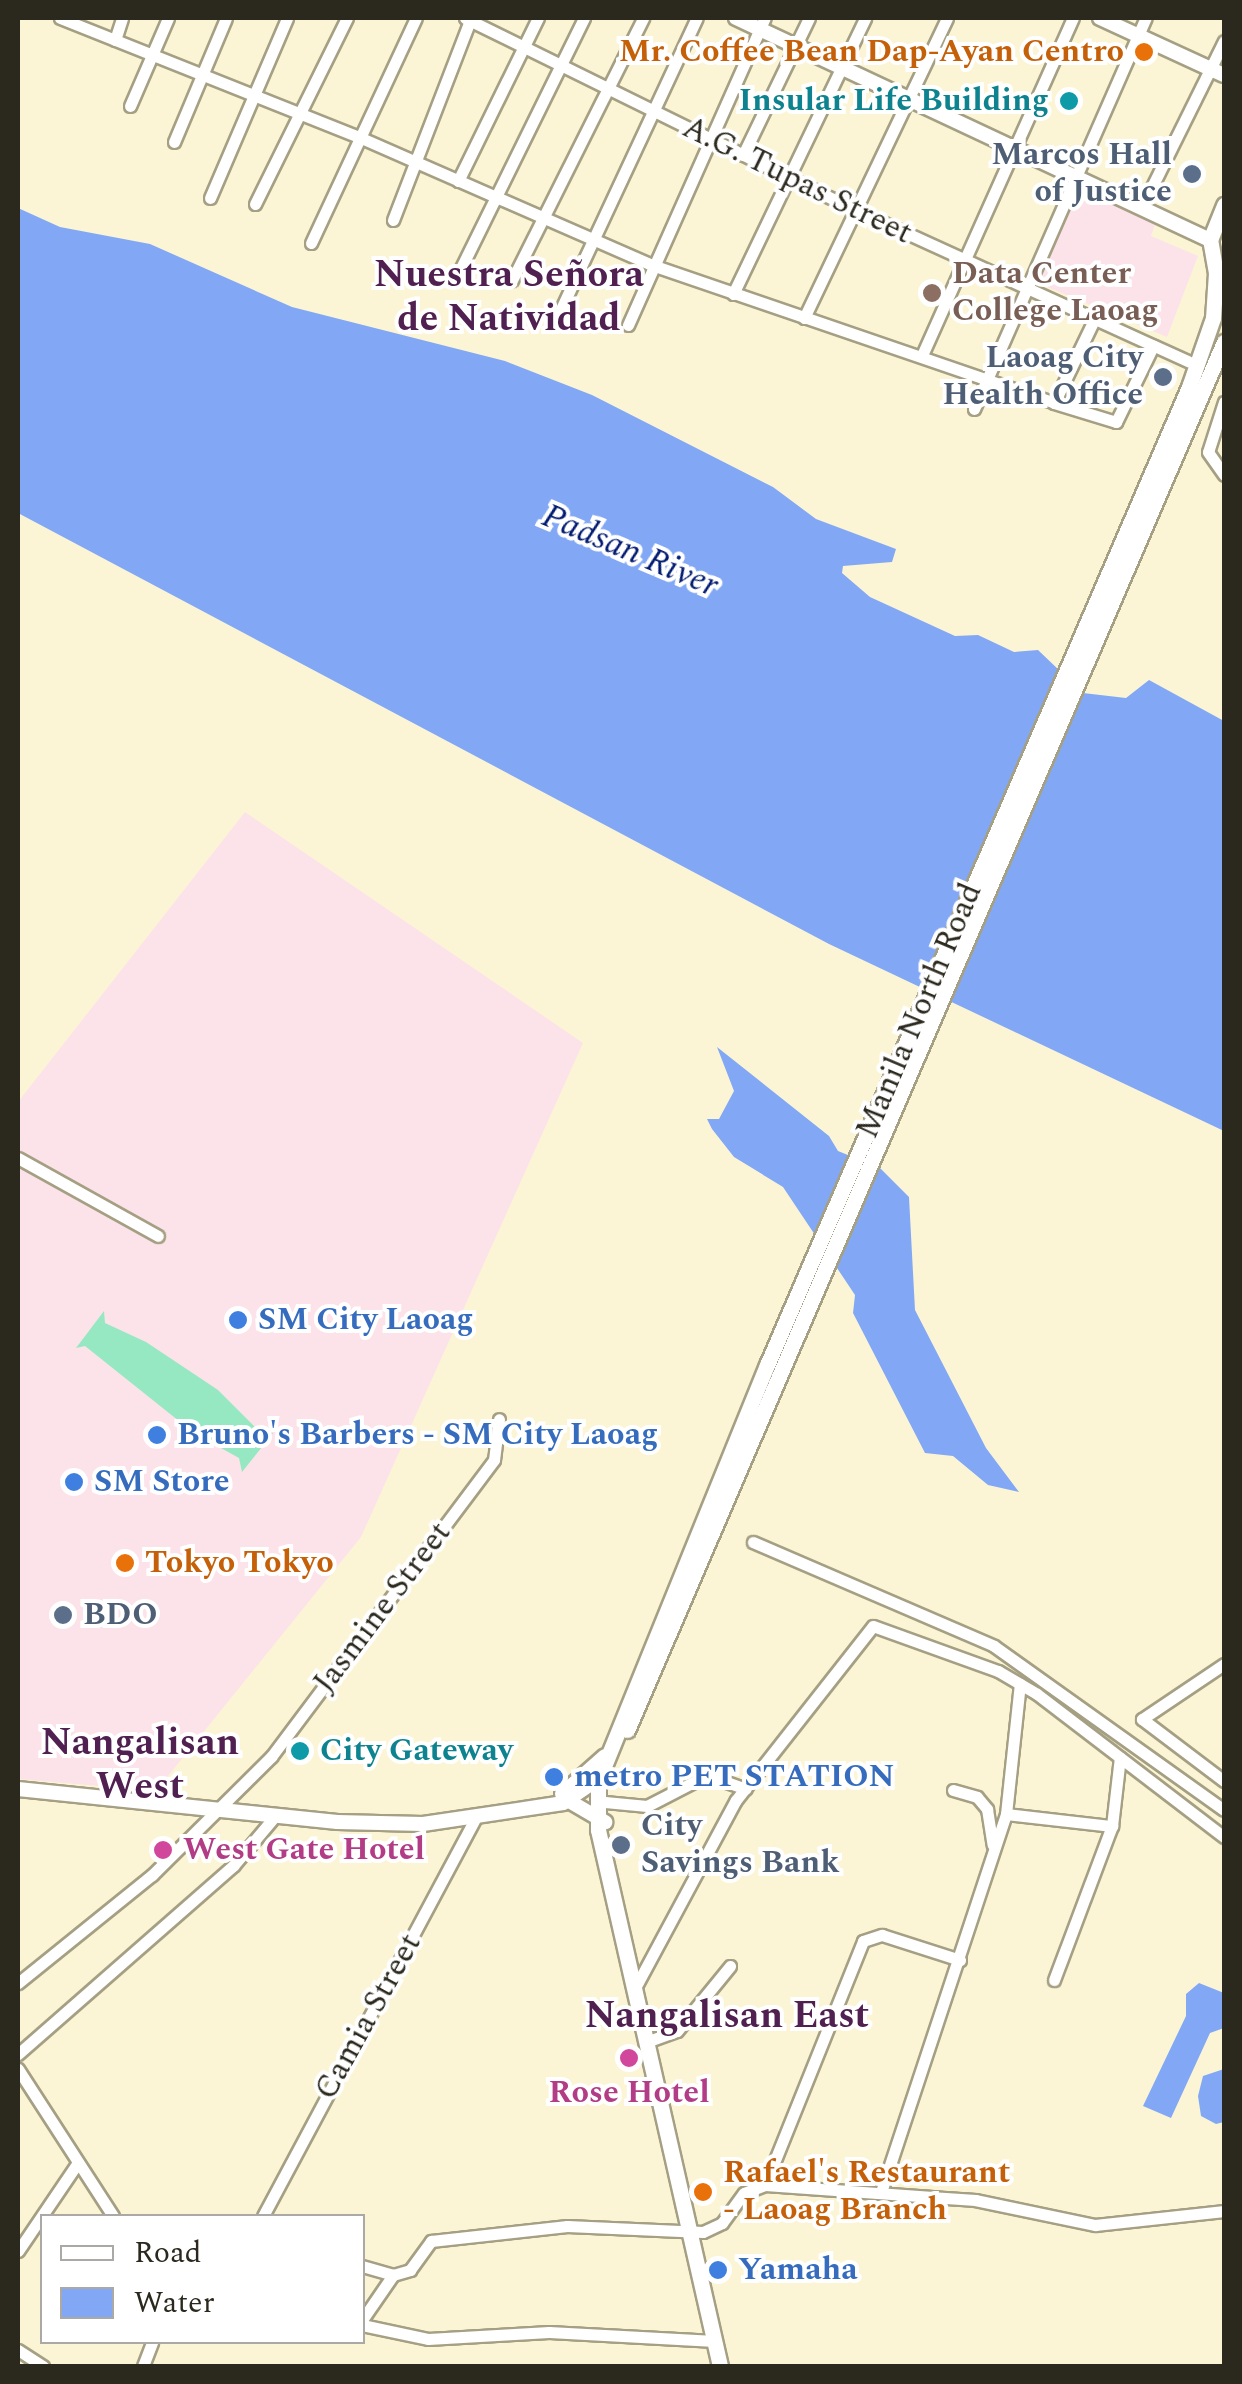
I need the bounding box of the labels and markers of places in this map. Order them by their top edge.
place label: Mr. Coffee Bean Dap-Ayan Centro [619,33,1124,71]
marker: Mr. Coffee Bean Dap-Ayan Centro [1133,41,1155,63]
place label: Insular Life Building [739,82,1049,120]
marker: Insular Life Building [1058,90,1080,112]
place label: Marcos Hall of Justice [991,137,1172,212]
marker: Marcos Hall of Justice [1181,163,1203,185]
place label: Data Center College Laoag [952,256,1159,331]
marker: Data Center College Laoag [921,282,943,304]
place label: Laoag City Health Office [942,340,1143,415]
marker: Laoag City Health Office [1152,366,1174,388]
place label: SM City Laoag [258,1301,474,1339]
marker: SM City Laoag [227,1309,249,1331]
place label: Bruno's Barbers - SM City Laoag [177,1416,658,1454]
marker: Bruno's Barbers - SM City Laoag [146,1424,168,1446]
place label: SM Store [94,1463,230,1501]
marker: SM Store [63,1471,85,1493]
place label: Tokyo Tokyo [145,1544,334,1582]
marker: Tokyo Tokyo [114,1552,136,1574]
place label: BDO [83,1596,157,1634]
marker: BDO [52,1604,74,1626]
place label: City Gateway [320,1732,513,1770]
marker: City Gateway [289,1740,311,1762]
place label: metro PET STATION [574,1758,895,1796]
marker: metro PET STATION [543,1766,565,1788]
place label: City Savings Bank [641,1808,840,1883]
place label: West Gate Hotel [183,1831,425,1869]
marker: City Savings Bank [610,1834,632,1856]
marker: West Gate Hotel [152,1839,174,1861]
marker: Rose Hotel [618,2047,640,2069]
place label: Rose Hotel [548,2074,710,2112]
place label: Rafael's Restaurant - Laoag Branch [723,2155,1010,2230]
marker: Rafael's Restaurant - Laoag Branch [692,2181,714,2203]
place label: Yamaha [738,2251,858,2289]
marker: Yamaha [707,2259,729,2281]

